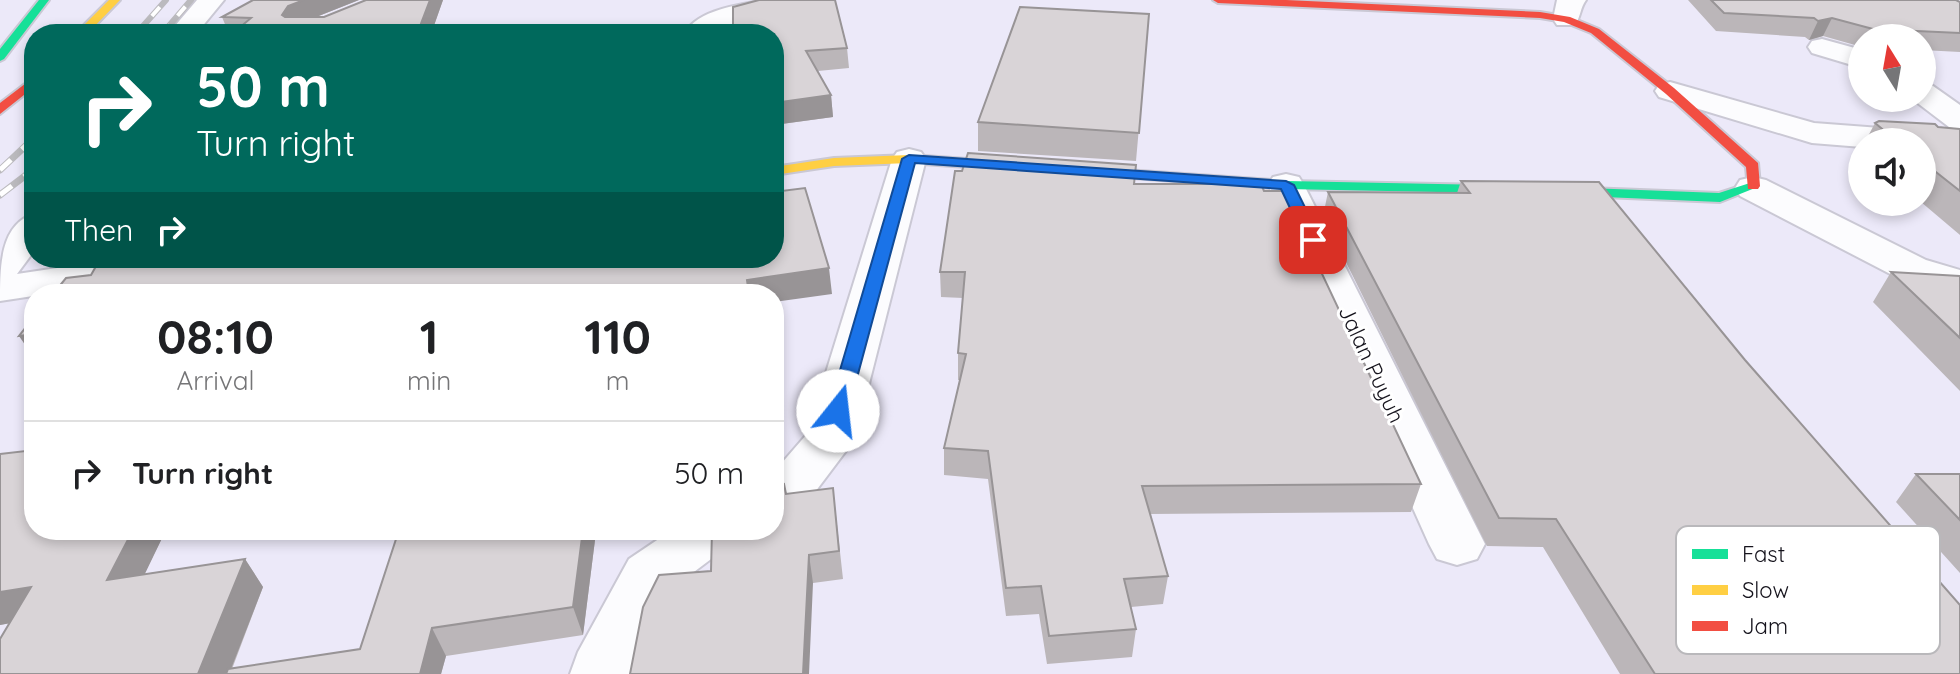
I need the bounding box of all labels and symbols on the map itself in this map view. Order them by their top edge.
north arrow [1848,24,1936,112]
pin [1279,206,1347,274]
street label: Jalan Puyuh [1333,301,1411,427]
position arrow [796,369,880,453]
legend [1676,526,1940,654]
text: Fast [1742,540,1785,568]
text: Slow [1742,576,1789,604]
text: Jam [1742,612,1788,640]

